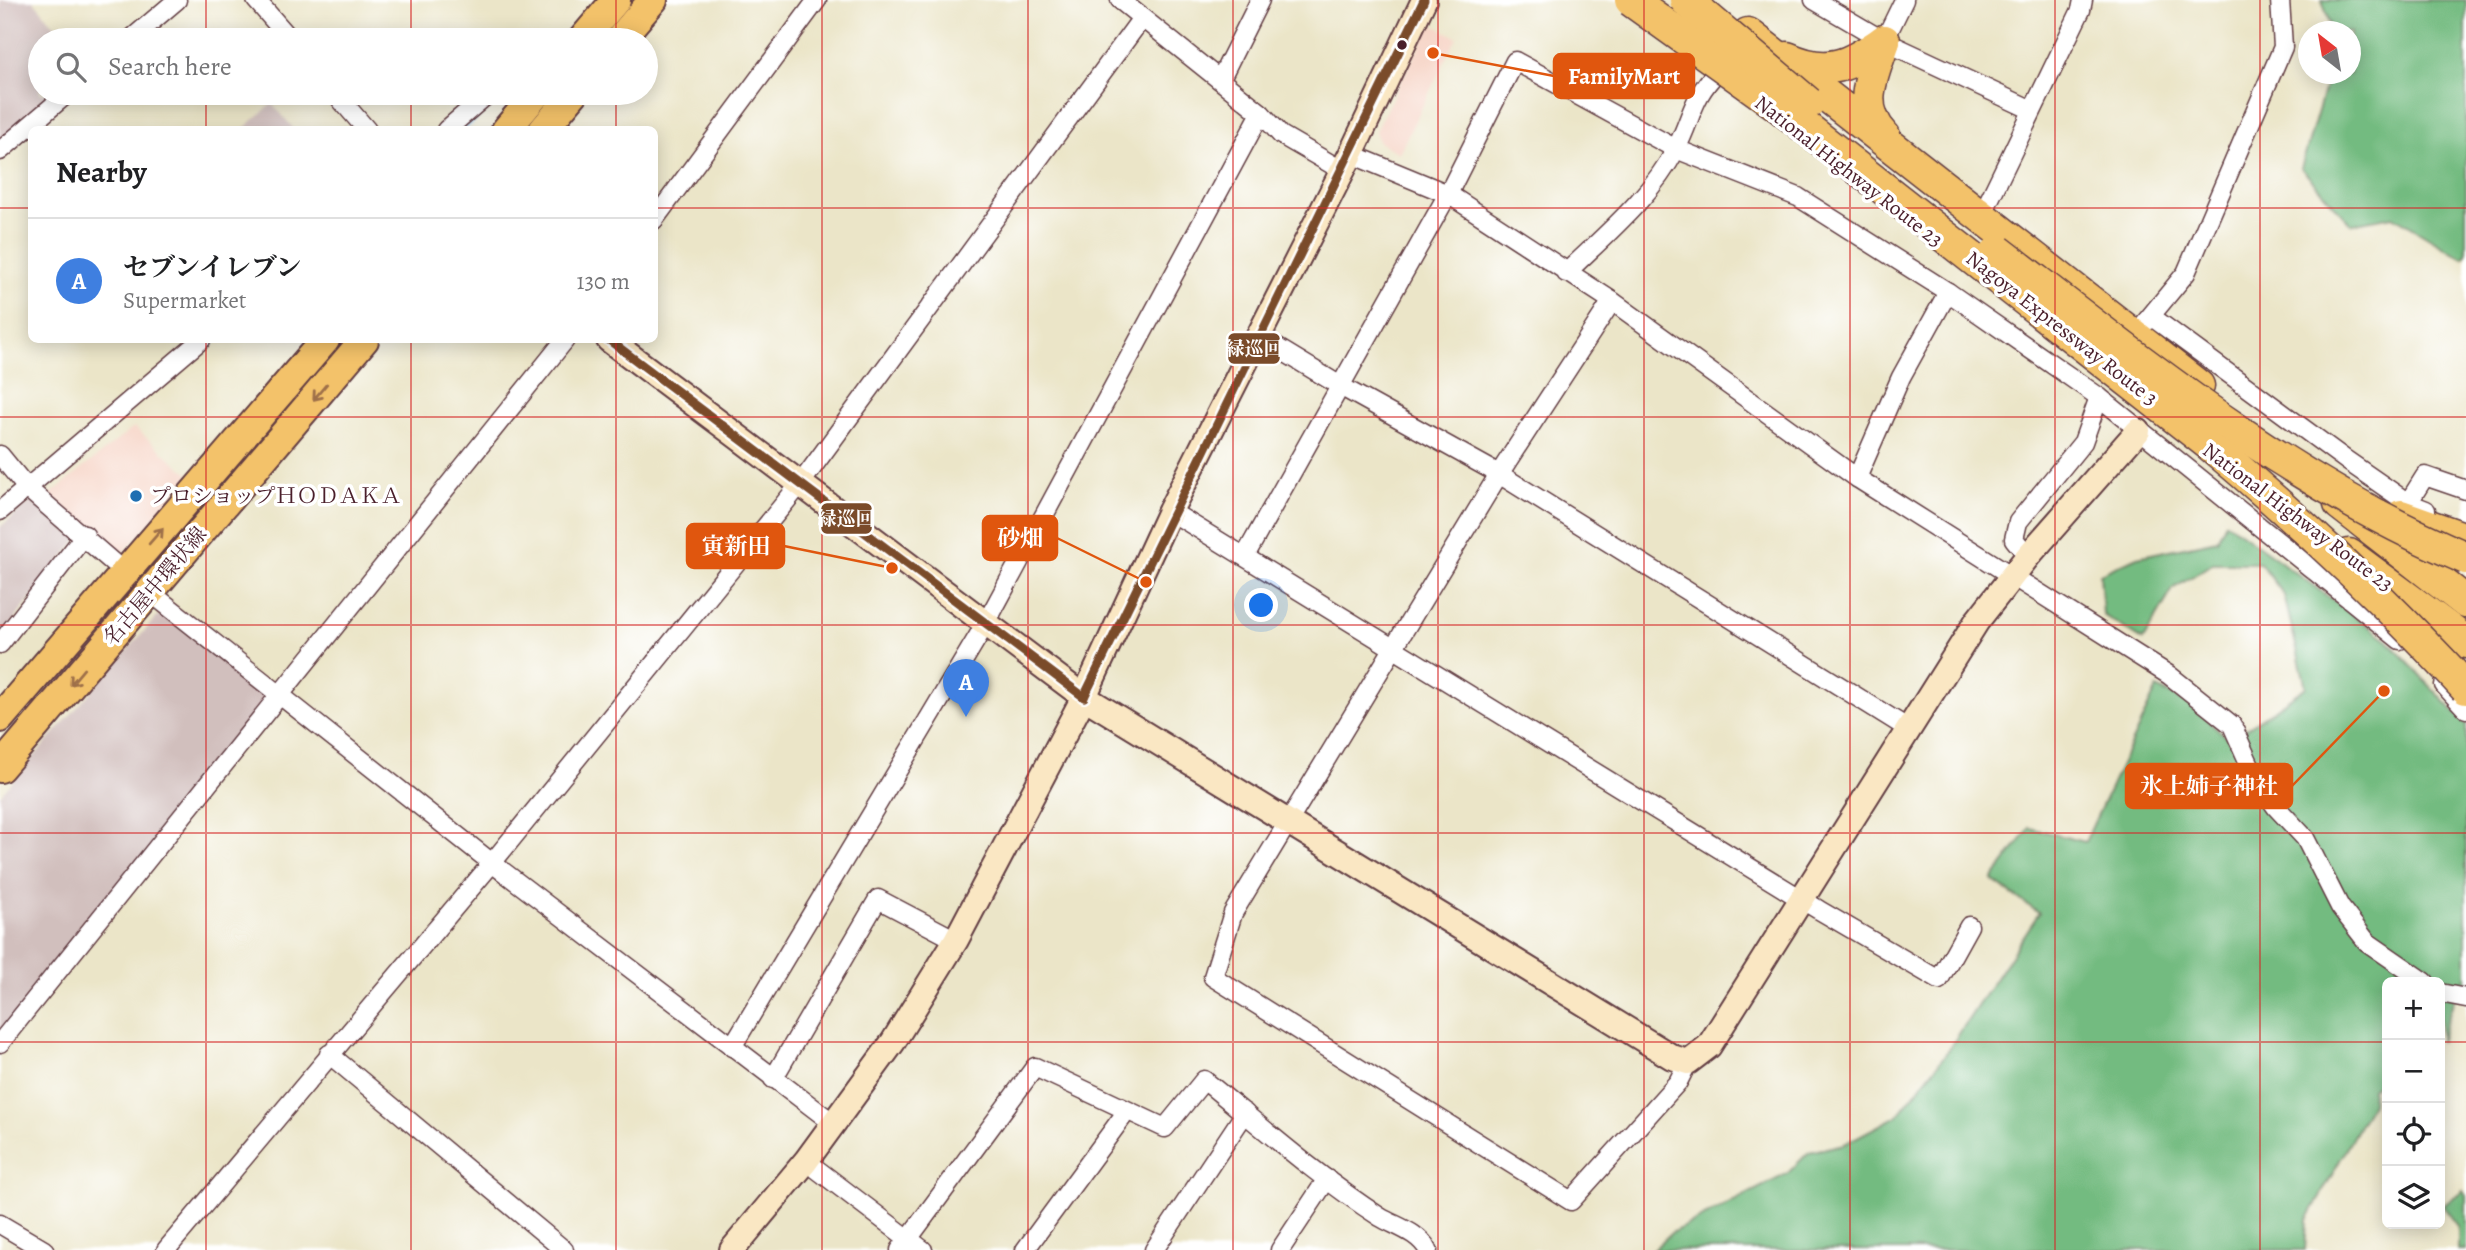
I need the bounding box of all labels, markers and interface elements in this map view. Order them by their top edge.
north arrow [2298,21,2361,84]
search box [28,28,658,105]
unlabelled marker [1395,38,1409,52]
icon: search [52,48,90,86]
text: Search here [108,49,232,84]
callout: FamilyMart [1554,54,1694,98]
text: FamilyMart [1568,61,1680,92]
street label: National Highway Route 23 [1749,89,1949,253]
text: Nearby [56,152,147,192]
street label: Nagoya Expressway Route 3 [1960,244,2164,412]
text: セブンイレブン [123,250,302,285]
text: A [72,266,86,297]
text: 130 m [577,266,630,297]
text: Supermarket [123,285,246,316]
line badge: 緑巡回 [1227,332,1281,365]
text: 緑巡回 [1225,336,1283,362]
one-way arrow [312,382,328,400]
street label: National Highway Route 23 [2197,436,2399,598]
place label: プロショップＨＯＤＡＫＡ [150,482,402,510]
marker: プロショップＨＯＤＡＫＡ [128,488,144,504]
line badge: 緑巡回 [820,502,873,535]
text: 緑巡回 [817,506,875,532]
callout: 砂畑 [983,516,1057,560]
street label: 名古屋中環状線 [97,521,213,651]
text: 砂畑 [997,523,1043,554]
callout: 寅新田 [687,524,784,568]
one-way arrow [148,527,164,545]
text: 寅新田 [702,531,771,562]
your location [1244,588,1278,622]
pin: A [943,659,989,717]
one-way arrow [69,668,85,686]
callout: 氷上姉子神社 [2126,764,2292,808]
text: 氷上姉子神社 [2140,771,2278,802]
map controls [2382,977,2445,1229]
button: + [2382,977,2445,1040]
button: − [2382,1040,2445,1103]
button: locate [2382,1103,2445,1166]
button: layers [2382,1166,2445,1229]

